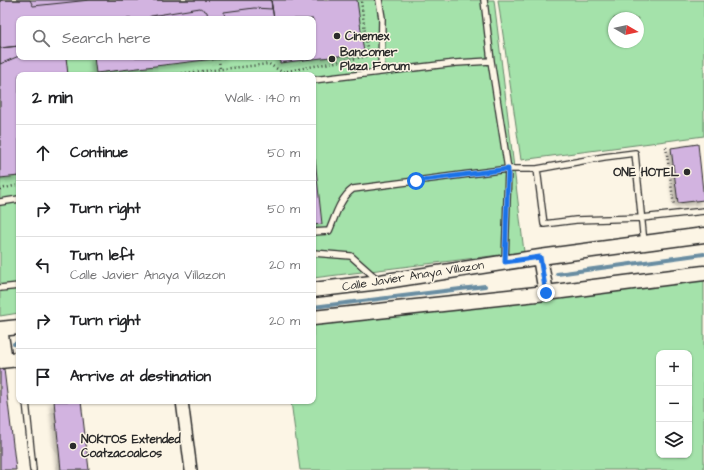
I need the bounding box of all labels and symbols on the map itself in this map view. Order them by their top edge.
north arrow [608,12,644,48]
place label: Cinemex [345,28,390,45]
marker: Cinemex [332,31,342,41]
place label: Bancomer Plaza Forum [340,44,410,75]
marker: Bancomer Plaza Forum [327,54,337,64]
place label: ONE HOTEL [613,164,680,181]
marker: ONE HOTEL [682,167,692,177]
route start [407,172,425,190]
street label: Calle Javier Anaya Villazon [341,256,485,297]
route end [537,284,555,302]
place label: NOKTOS Extended Coatzacoalcos [81,431,182,462]
marker: NOKTOS Extended Coatzacoalcos [68,441,78,451]

